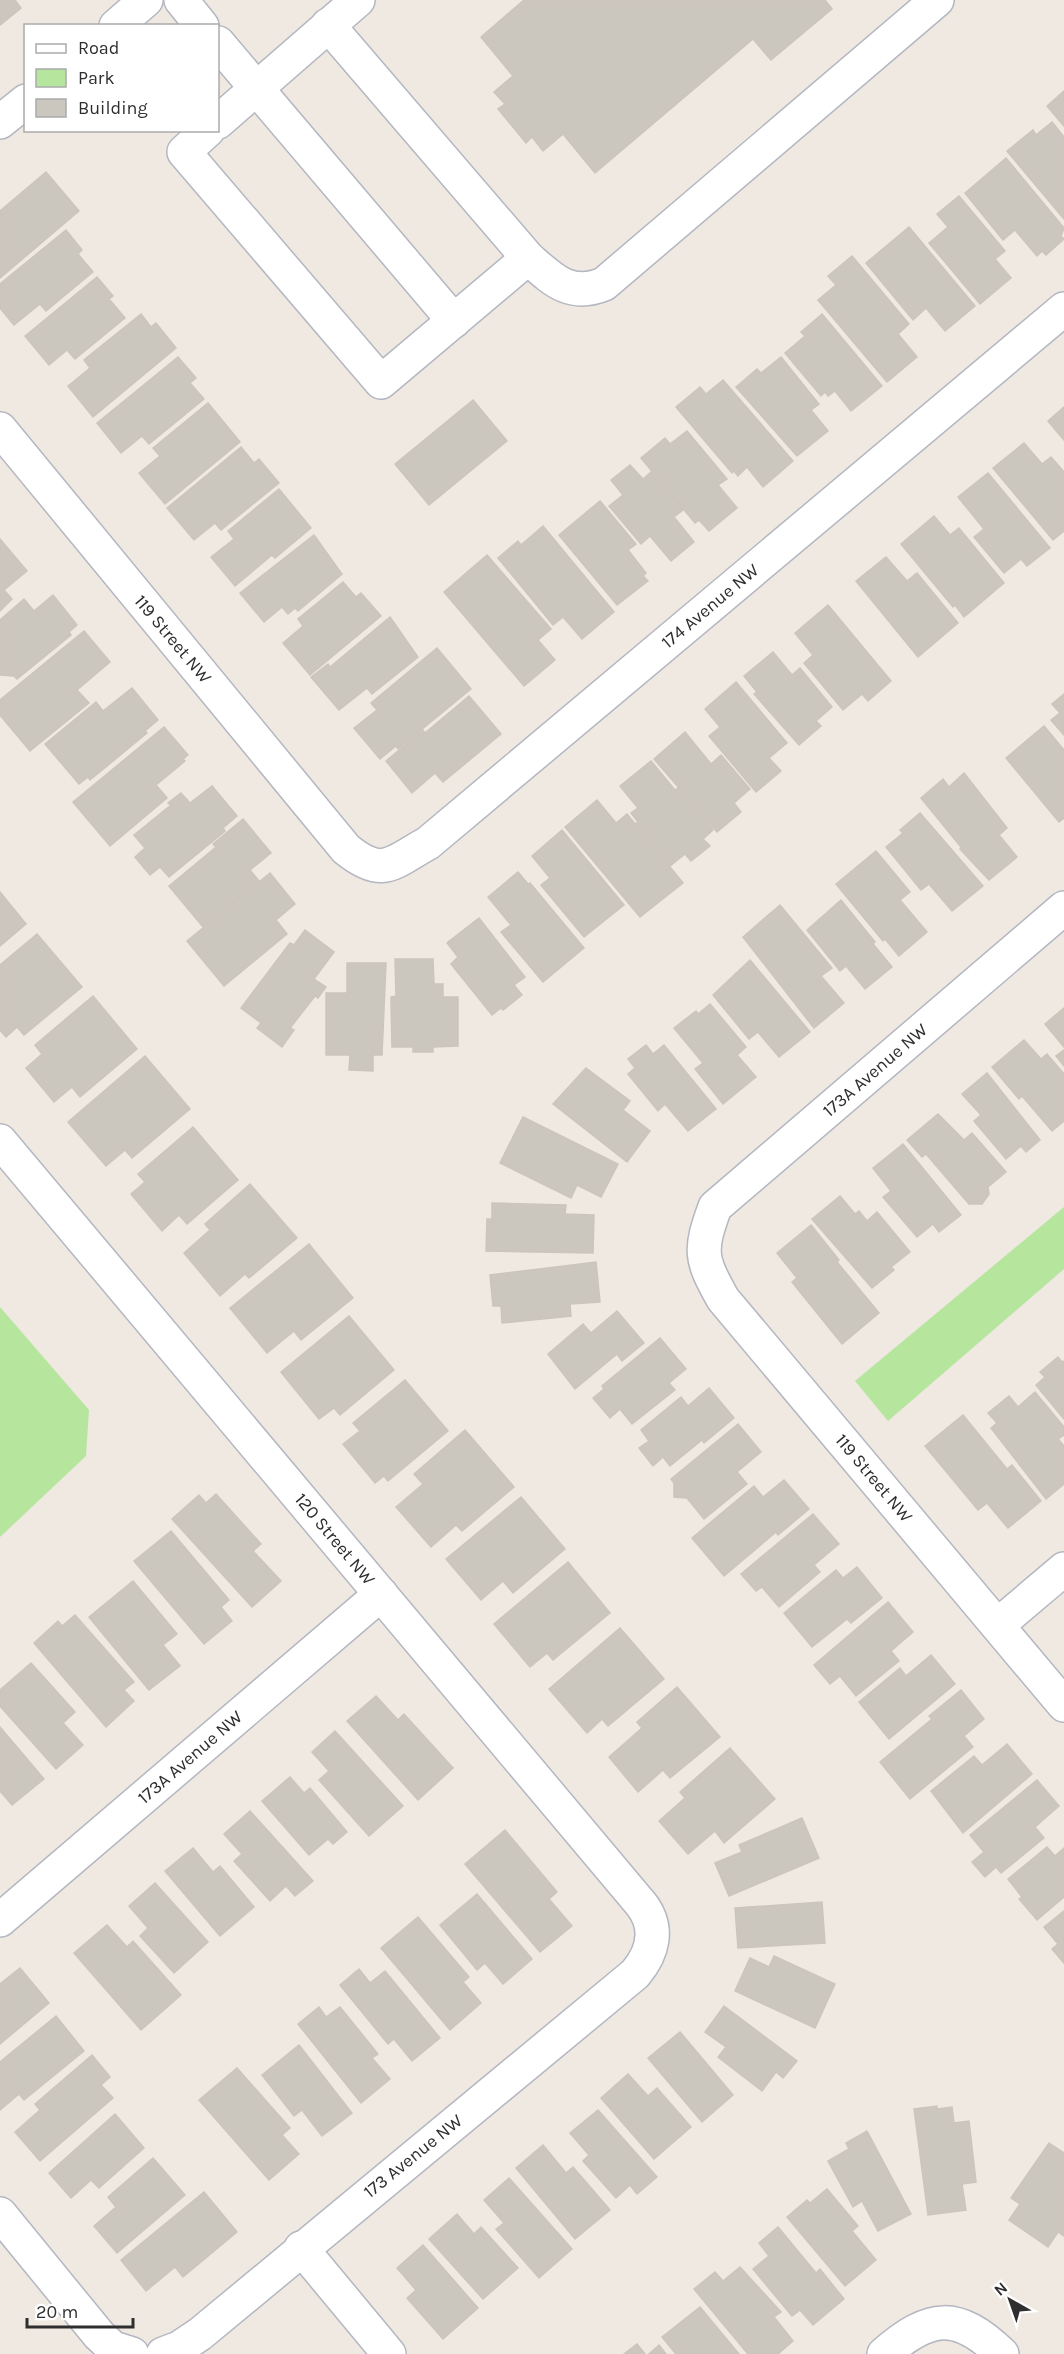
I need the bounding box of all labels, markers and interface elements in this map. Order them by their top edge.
legend [24,24,219,132]
text: Road [78,37,119,59]
text: Park [78,67,115,89]
text: Building [78,97,148,119]
street label: 174 Avenue NW [657,559,763,653]
street label: 119 Street NW [130,590,216,688]
street label: 173A Avenue NW [818,1019,932,1121]
street label: 119 Street NW [831,1429,917,1527]
street label: 120 Street NW [290,1488,380,1590]
street label: 173A Avenue NW [133,1706,247,1808]
street label: 173 Avenue NW [359,2109,467,2203]
north arrow [980,2270,1040,2330]
text: N [990,2278,1011,2300]
scale bar [27,2291,134,2329]
text: 20 m [36,2301,78,2323]

